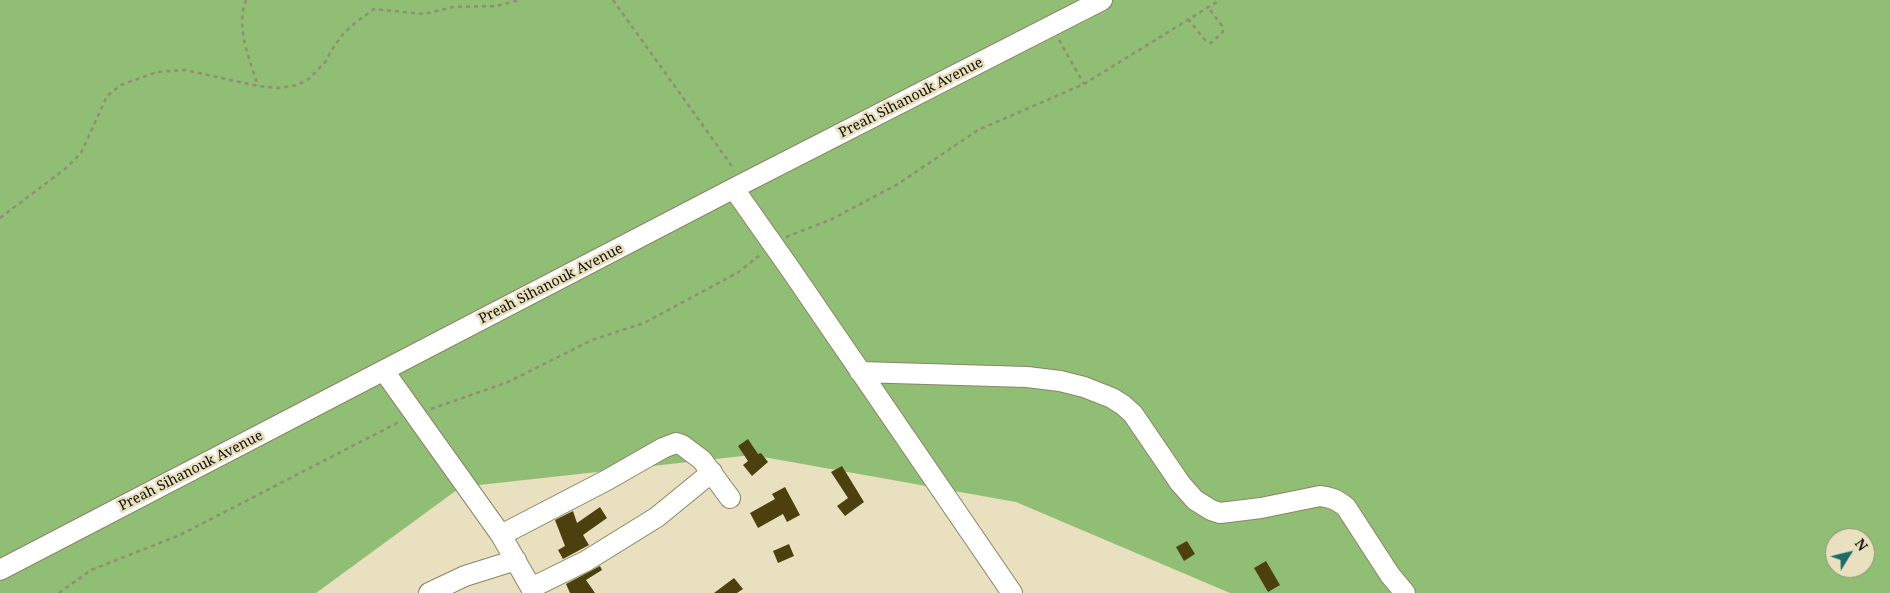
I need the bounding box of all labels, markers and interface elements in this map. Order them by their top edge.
street label: Preah Sihanouk Avenue [836,54,986,142]
street label: Preah Sihanouk Avenue [476,240,626,328]
street label: Preah Sihanouk Avenue [116,427,266,515]
north arrow [1825,528,1875,578]
text: N [1851,534,1873,555]

